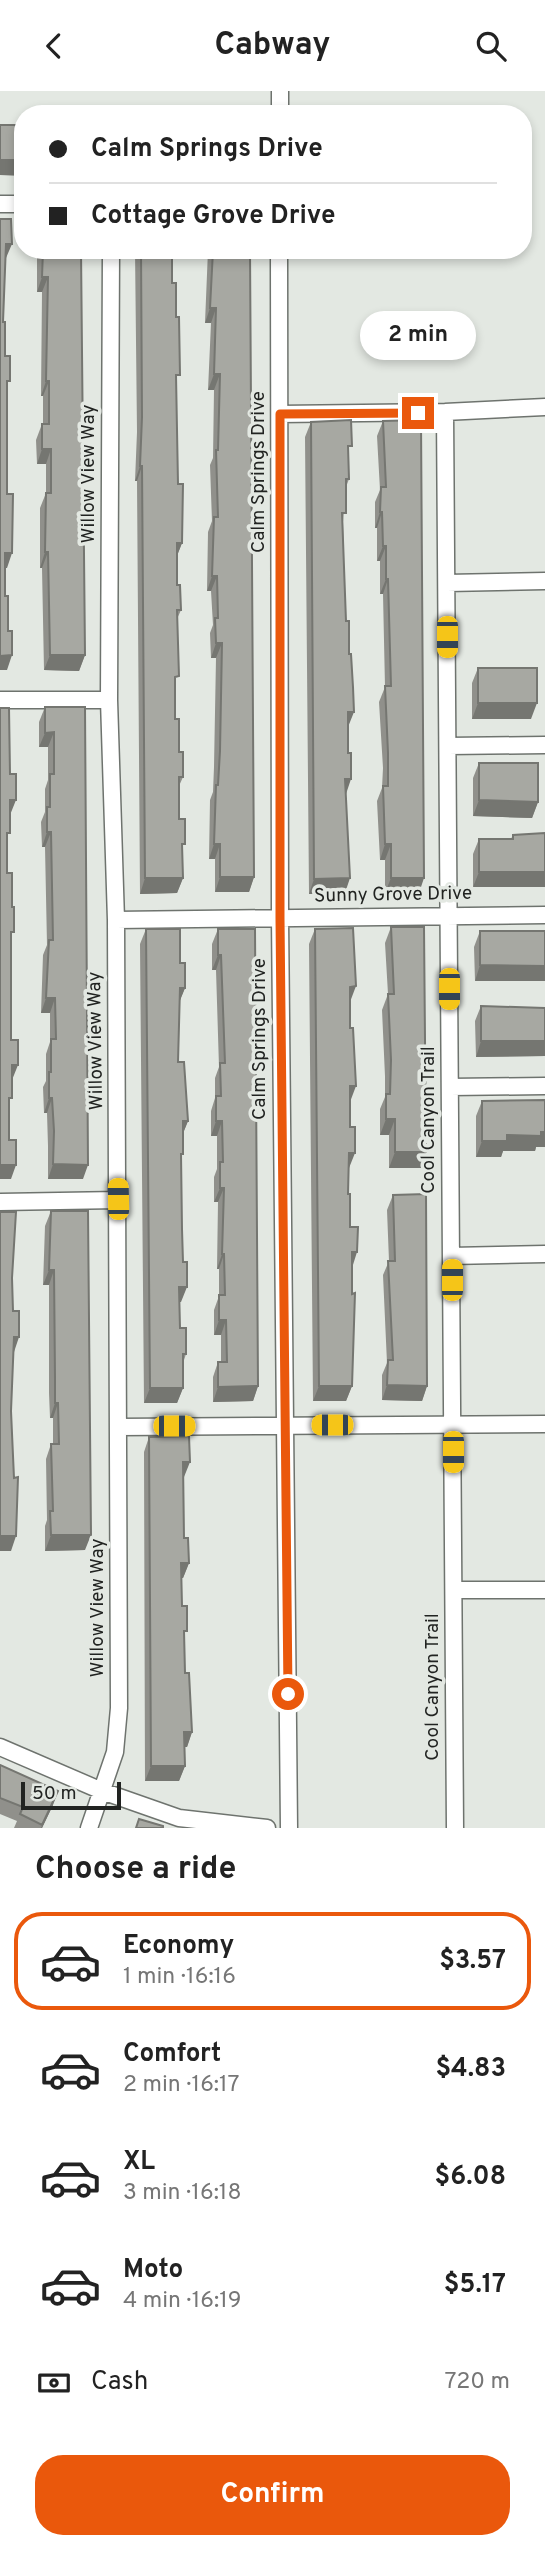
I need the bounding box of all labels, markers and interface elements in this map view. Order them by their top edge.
text: Cabway [215,26,330,66]
icon: back [35,27,73,65]
icon: search [472,27,510,65]
text: Calm Springs Drive [91,133,323,166]
text: Cottage Grove Drive [91,200,335,233]
callout: 2 min [360,311,476,361]
text: 2 min [388,321,448,350]
street label: Calm Springs Drive [247,391,271,553]
route end [402,397,434,429]
street label: Willow View Way [77,405,101,543]
car [437,616,458,658]
street label: Sunny Grove Drive [314,882,472,908]
street label: Calm Springs Drive [248,958,272,1120]
car [439,968,460,1010]
street label: Willow View Way [83,971,109,1111]
street label: Cool Canyon Trail [417,1046,441,1194]
car [108,1178,129,1220]
car [442,1259,463,1301]
car [312,1415,354,1436]
car [154,1416,196,1437]
car [443,1431,464,1473]
street label: Willow View Way [86,1539,110,1677]
street label: Cool Canyon Trail [421,1613,445,1761]
route start [272,1678,304,1710]
scale bar [21,1779,121,1811]
text: 50 m [32,1782,77,1806]
text: Choose a ride [35,1850,236,1890]
icon: car [39,1930,102,1993]
text: Economy [123,1930,234,1963]
text: $3.57 [439,1945,506,1978]
text: 1 min · 16:16 [123,1963,236,1992]
icon: car [39,2038,102,2101]
text: Comfort [123,2038,221,2071]
text: $4.83 [435,2053,506,2086]
text: 2 min · 16:17 [123,2071,240,2100]
icon: car [39,2146,102,2209]
text: XL [123,2146,155,2179]
text: $6.08 [435,2161,506,2194]
text: 3 min · 16:18 [123,2179,241,2208]
icon: car [39,2254,102,2317]
text: Moto [123,2254,183,2287]
text: $5.17 [444,2269,506,2302]
text: 4 min · 16:19 [123,2287,242,2316]
icon: cash [35,2364,73,2402]
text: Cash [91,2366,148,2399]
text: 720 m [445,2368,510,2397]
button: Confirm [35,2455,510,2535]

